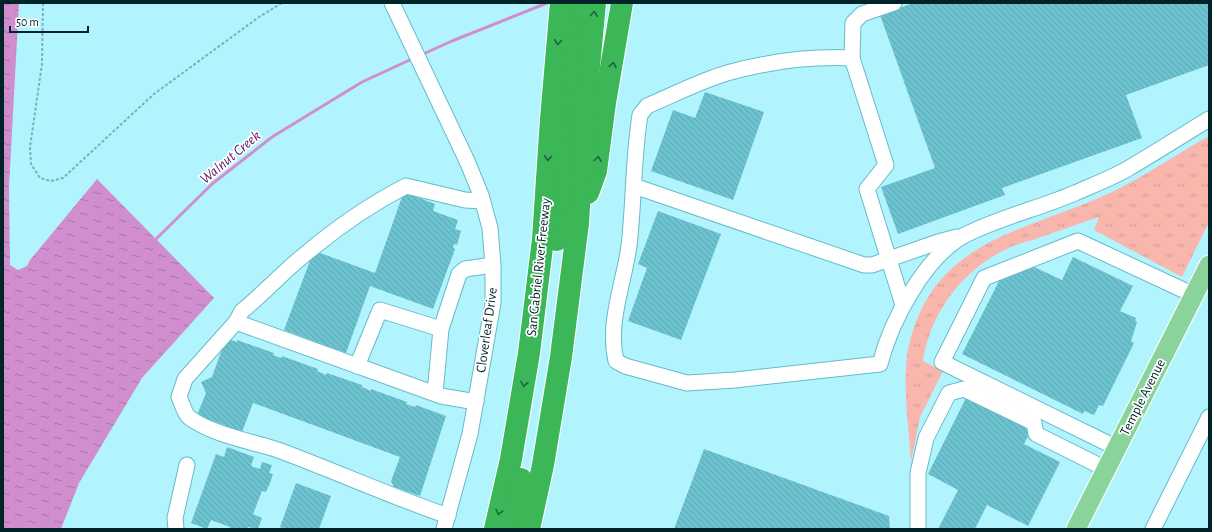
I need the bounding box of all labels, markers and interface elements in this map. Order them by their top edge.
scale bar [10,8,88,34]
one-way arrow [589,11,598,17]
text: 50 m [16,16,39,28]
one-way arrow [553,39,562,45]
one-way arrow [608,62,616,68]
water label: Walnut Creek [197,128,263,187]
one-way arrow [544,155,553,161]
one-way arrow [593,156,602,162]
street label: San Gabriel River Freeway [525,197,553,337]
street label: Cloverleaf Drive [474,287,500,374]
street label: Temple Avenue [1118,357,1168,438]
one-way arrow [520,381,529,387]
one-way arrow [496,509,504,515]

